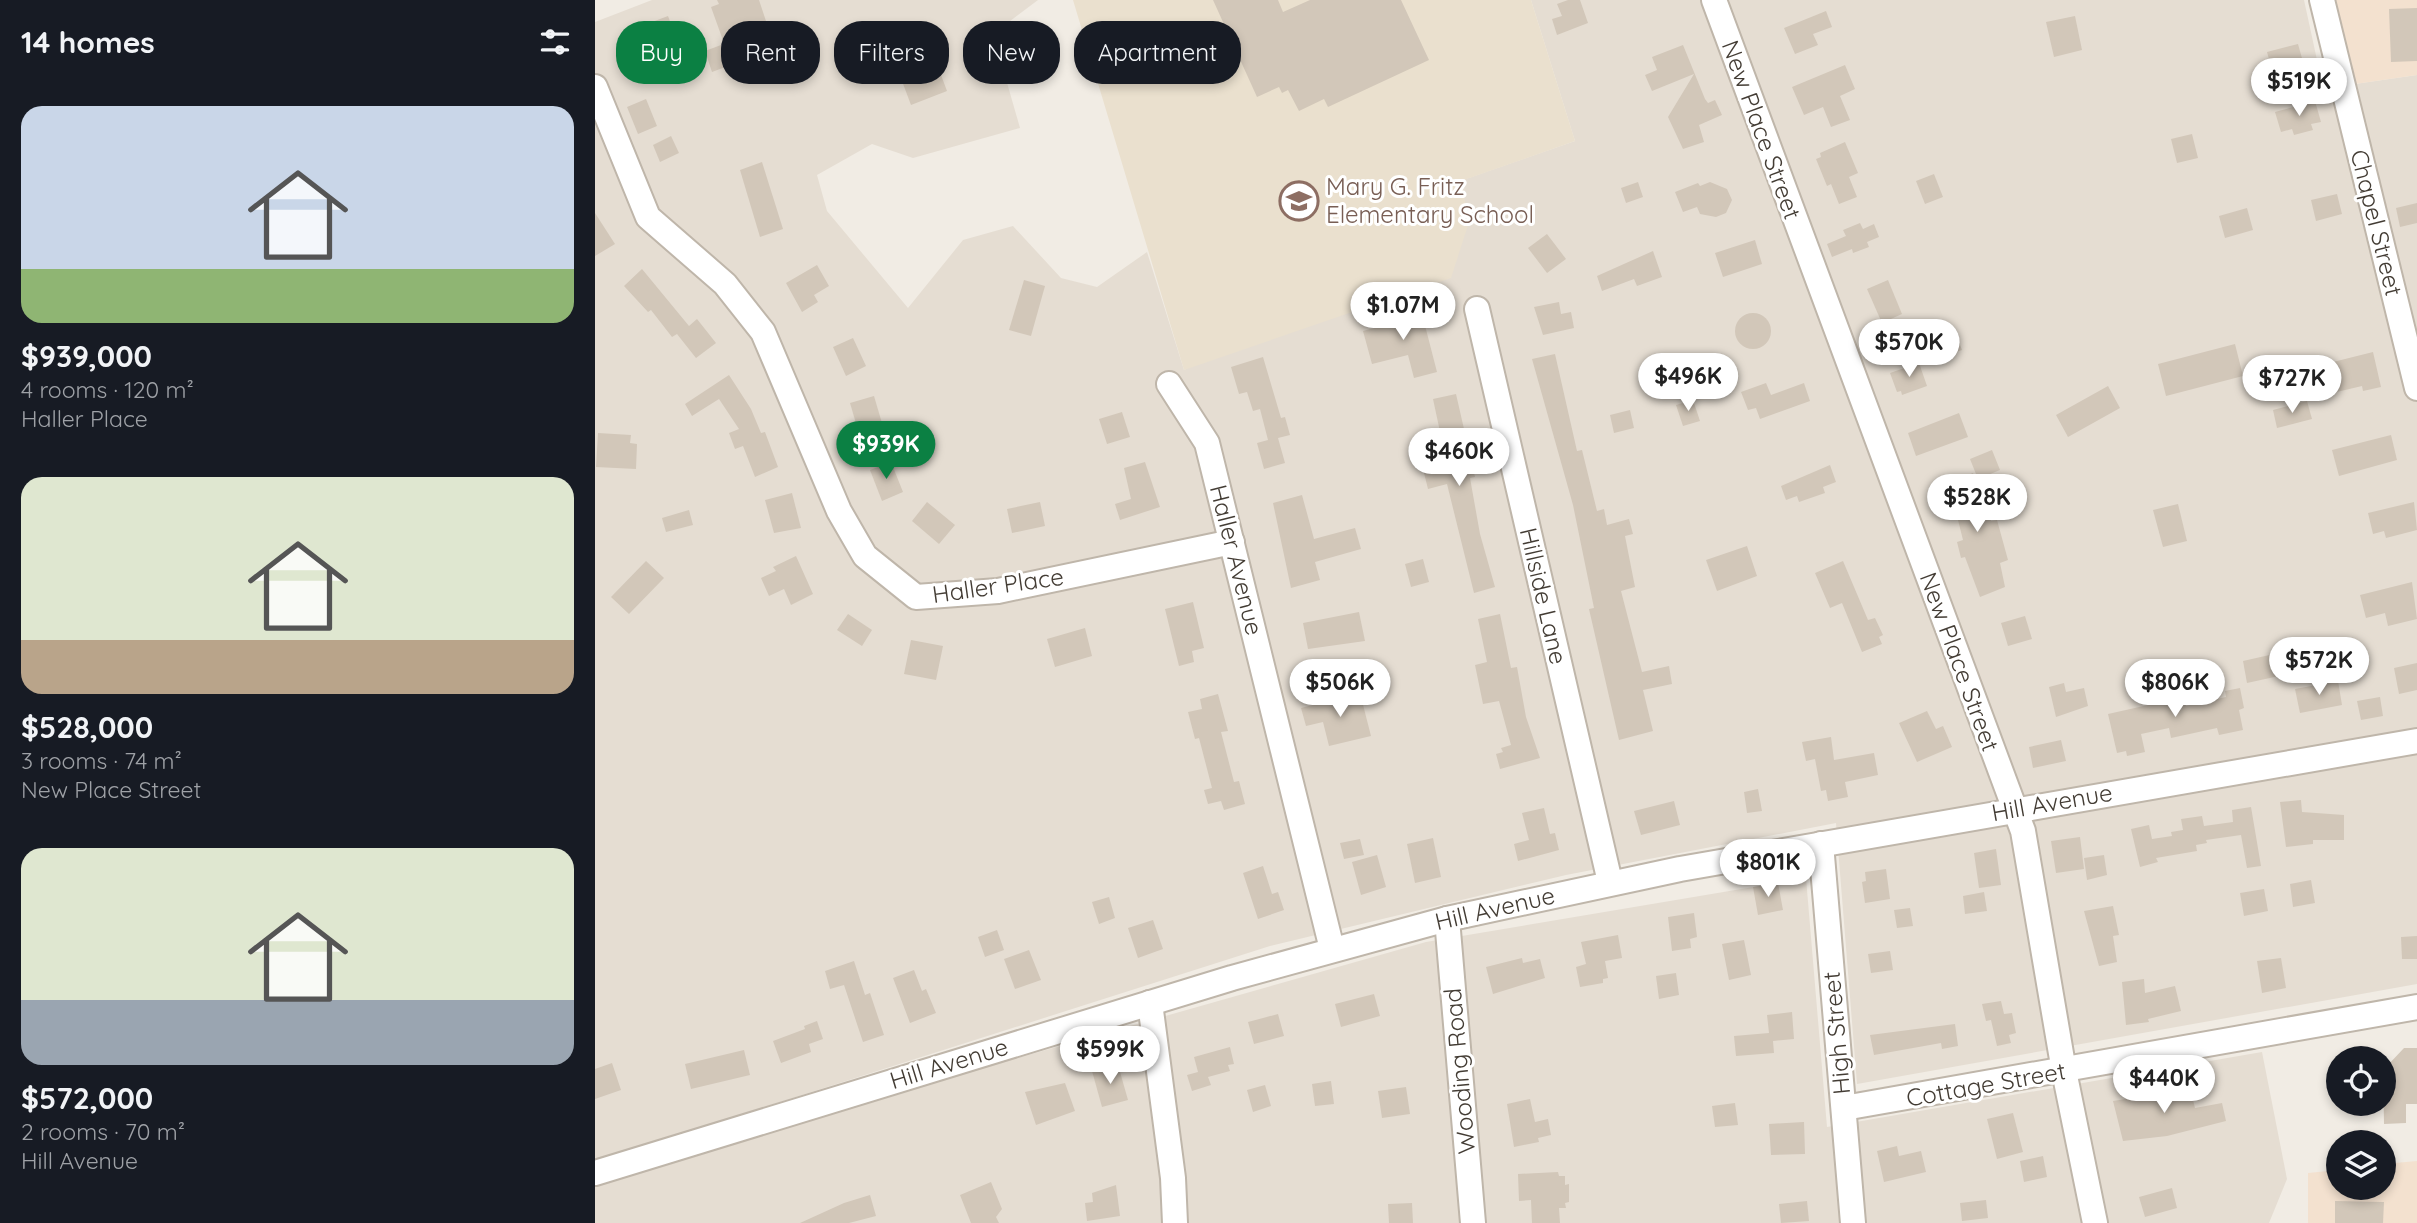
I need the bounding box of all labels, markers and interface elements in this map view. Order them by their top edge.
chip: Buy [616,21,707,84]
chip: Rent [721,21,820,84]
chip: Filters [834,21,949,84]
chip: New [963,21,1060,84]
chip: Apartment [1074,21,1241,84]
text: 14 homes [21,23,155,61]
icon: filters [536,23,574,61]
street label: New Place Street [1716,36,1808,223]
pin: $519K [2250,58,2348,118]
text: $519K [2267,66,2331,95]
street label: Chapel Street [2344,147,2410,299]
icon: home [235,152,361,278]
place label: Mary G. Fritz Elementary School [1326,171,1534,229]
school or university icon: Mary G. Fritz Elementary School [1278,180,1320,222]
pin: $1.07M [1346,282,1460,342]
text: $1.07M [1366,290,1440,319]
pin: $570K [1860,320,1958,379]
text: $570K [1875,327,1943,356]
text: $939,000 [21,337,152,375]
pin: $496K [1639,354,1737,413]
pin: $727K [2243,356,2341,415]
text: $496K [1654,361,1722,390]
text: $727K [2258,363,2326,392]
text: 4 rooms · 120 m² [21,375,194,404]
text: Haller Place [21,404,148,433]
pin: $939K [837,421,935,481]
pin: $460K [1410,428,1508,488]
text: $939K [852,429,920,458]
text: $460K [1424,436,1494,465]
pin: $528K [1928,475,2026,534]
street label: Haller Avenue [1204,481,1270,638]
text: $528K [1943,482,2011,511]
icon: home [235,523,361,649]
street label: Hillside Lane [1514,525,1574,667]
street label: Haller Place [930,561,1065,609]
street label: New Place Street [1914,568,2006,755]
pin: $572K [2270,638,2368,697]
text: $572K [2285,645,2353,674]
pin: $506K [1291,660,1389,719]
pin: $806K [2126,660,2224,719]
text: $506K [1306,667,1374,696]
text: $806K [2141,667,2209,696]
text: $528,000 [21,708,153,746]
text: 3 rooms · 74 m² [21,746,182,775]
text: New Place Street [21,775,201,804]
street label: Hill Avenue [1989,777,2115,827]
pin: $801K [1719,839,1817,899]
text: $801K [1736,847,1800,876]
street label: Hill Avenue [1432,880,1558,936]
icon: home [235,894,361,1020]
street label: High Street [1816,970,1856,1096]
street label: Wooding Road [1437,987,1481,1155]
pin: $599K [1061,1026,1159,1086]
street label: Hill Avenue [886,1031,1011,1095]
text: $599K [1076,1034,1144,1063]
map controls [2326,1046,2396,1200]
button: locate [2326,1046,2396,1116]
street label: Cottage Street [1904,1055,2068,1113]
pin: $440K [2115,1056,2213,1115]
text: $440K [2129,1063,2199,1092]
text: $572,000 [21,1079,153,1117]
text: 2 rooms · 70 m² [21,1117,185,1146]
button: layers [2326,1130,2396,1200]
text: Hill Avenue [21,1146,138,1175]

